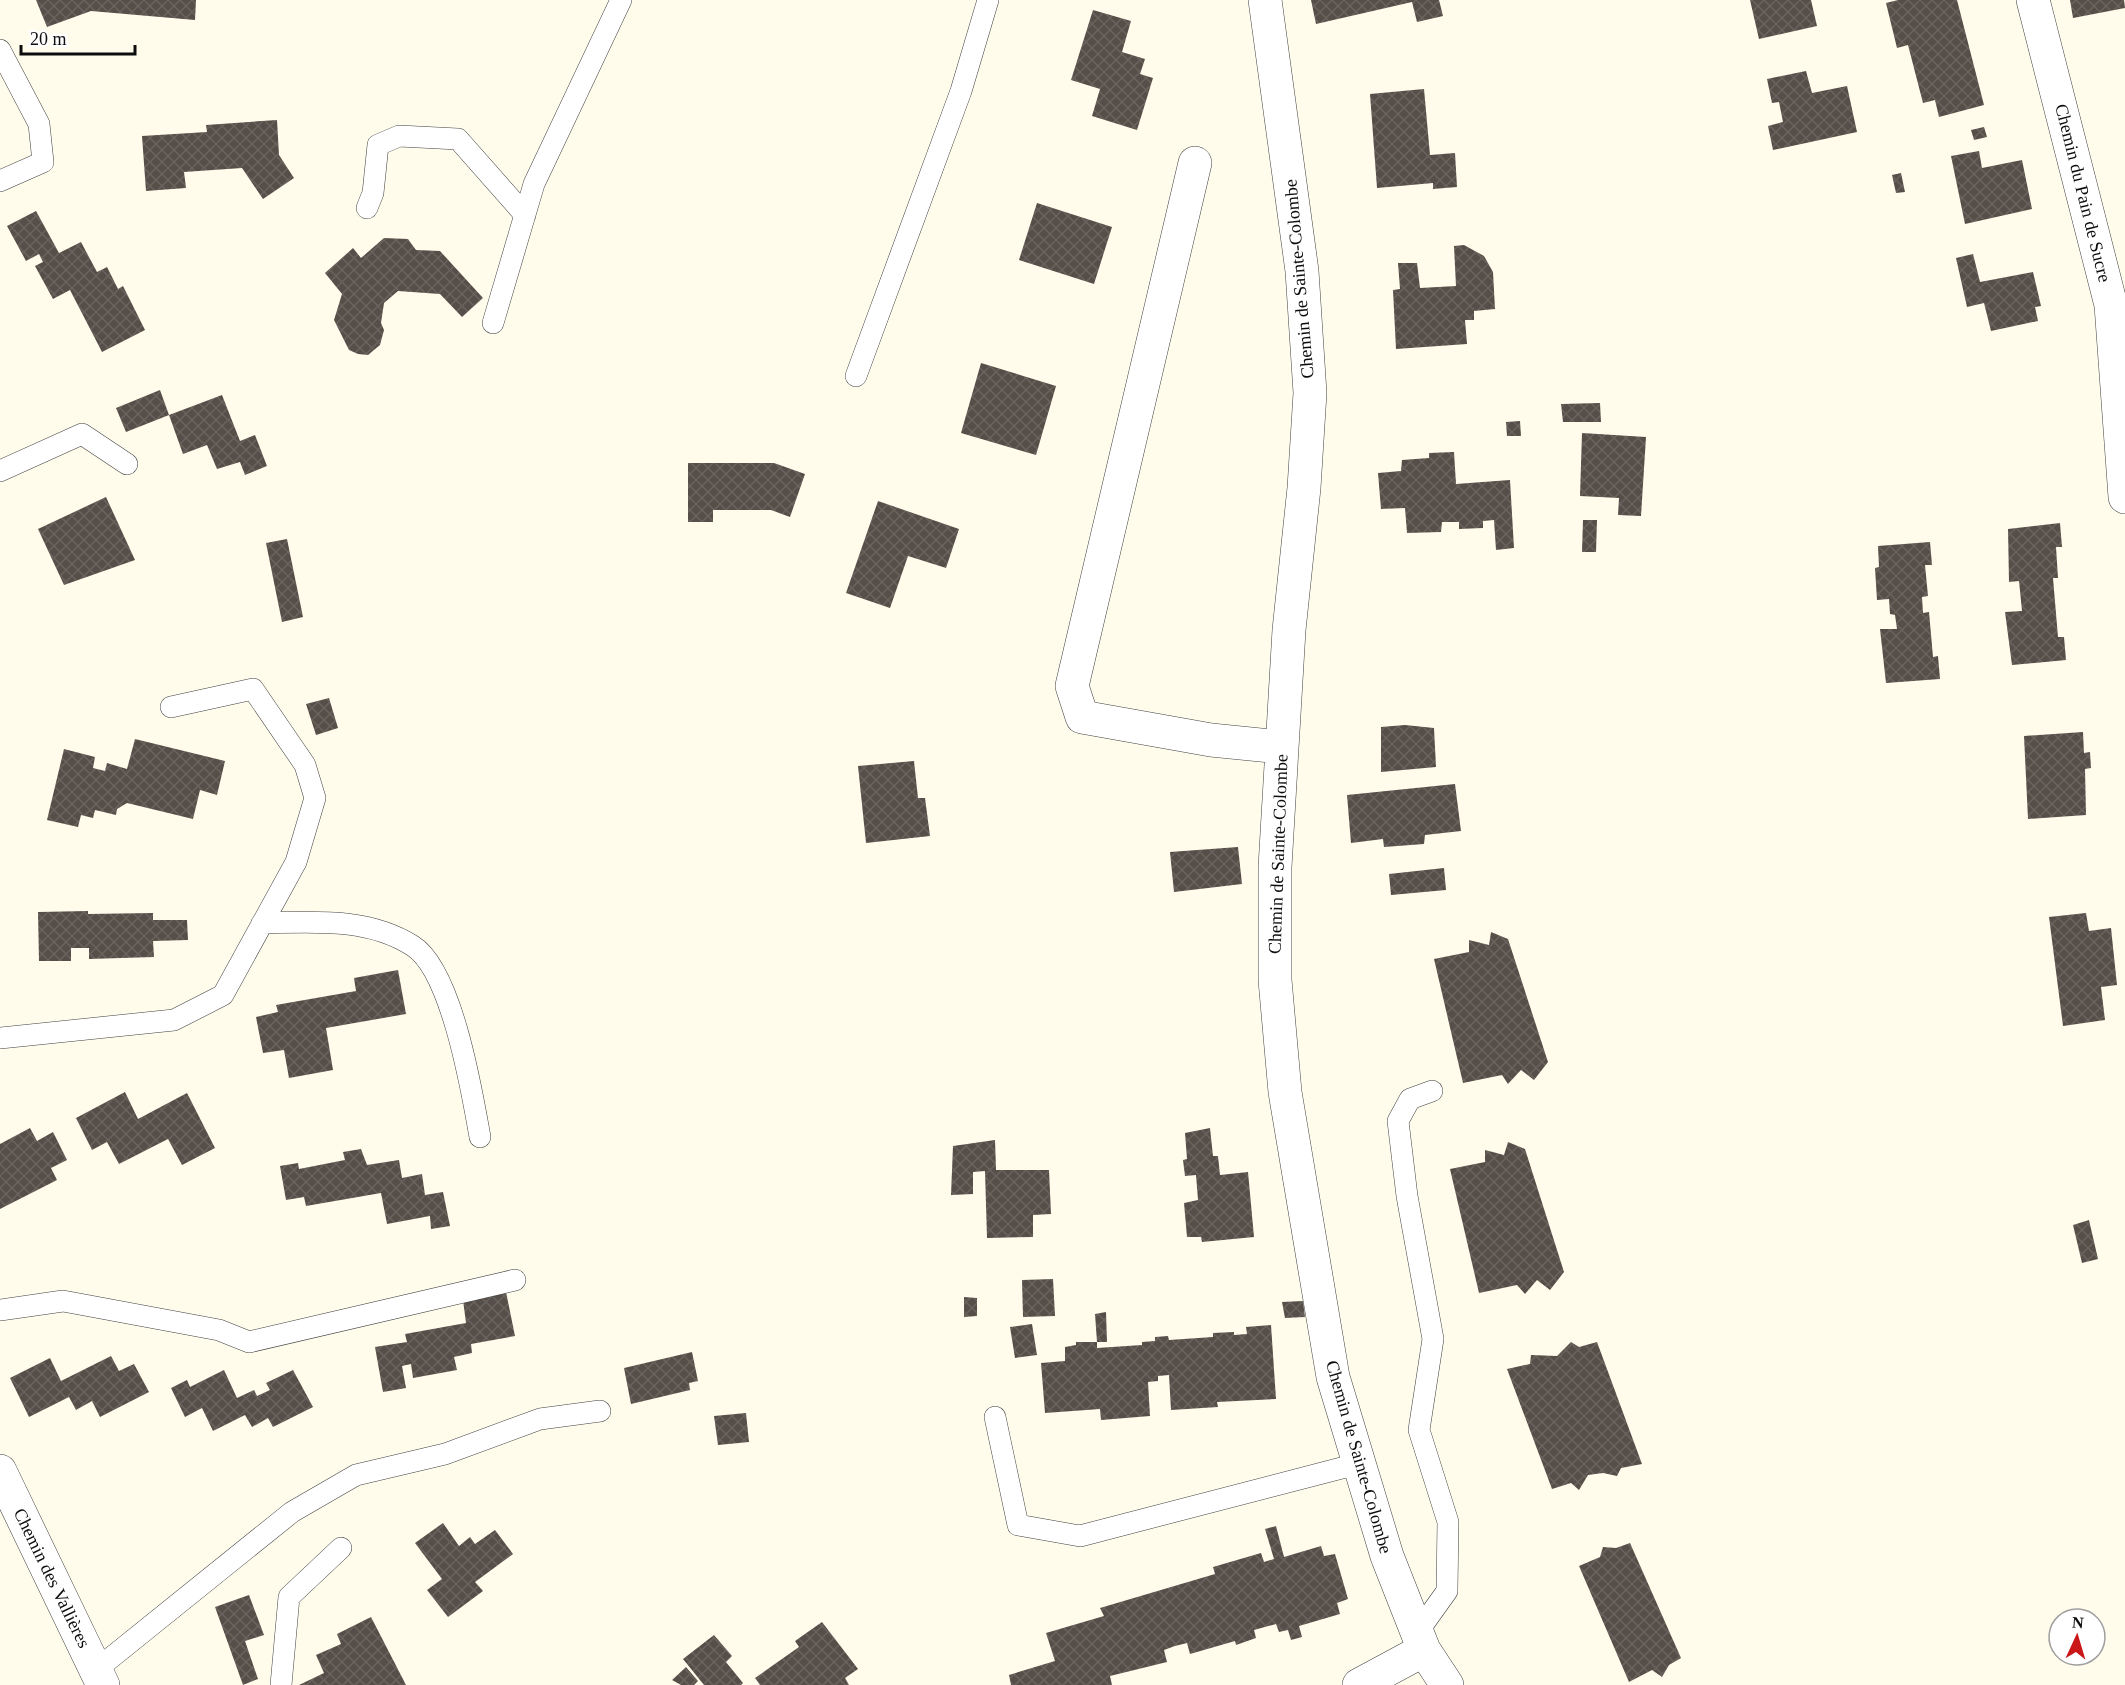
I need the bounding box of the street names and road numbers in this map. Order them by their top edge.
street label: Chemin du Pain de Sucre [2051,102,2115,284]
street label: Chemin de Sainte-Colombe [1280,179,1318,379]
street label: Chemin de Sainte-Colombe [1265,754,1291,954]
street label: Chemin de Sainte-Colombe [1322,1358,1396,1556]
street label: Chemin des Vallières [10,1505,94,1651]

